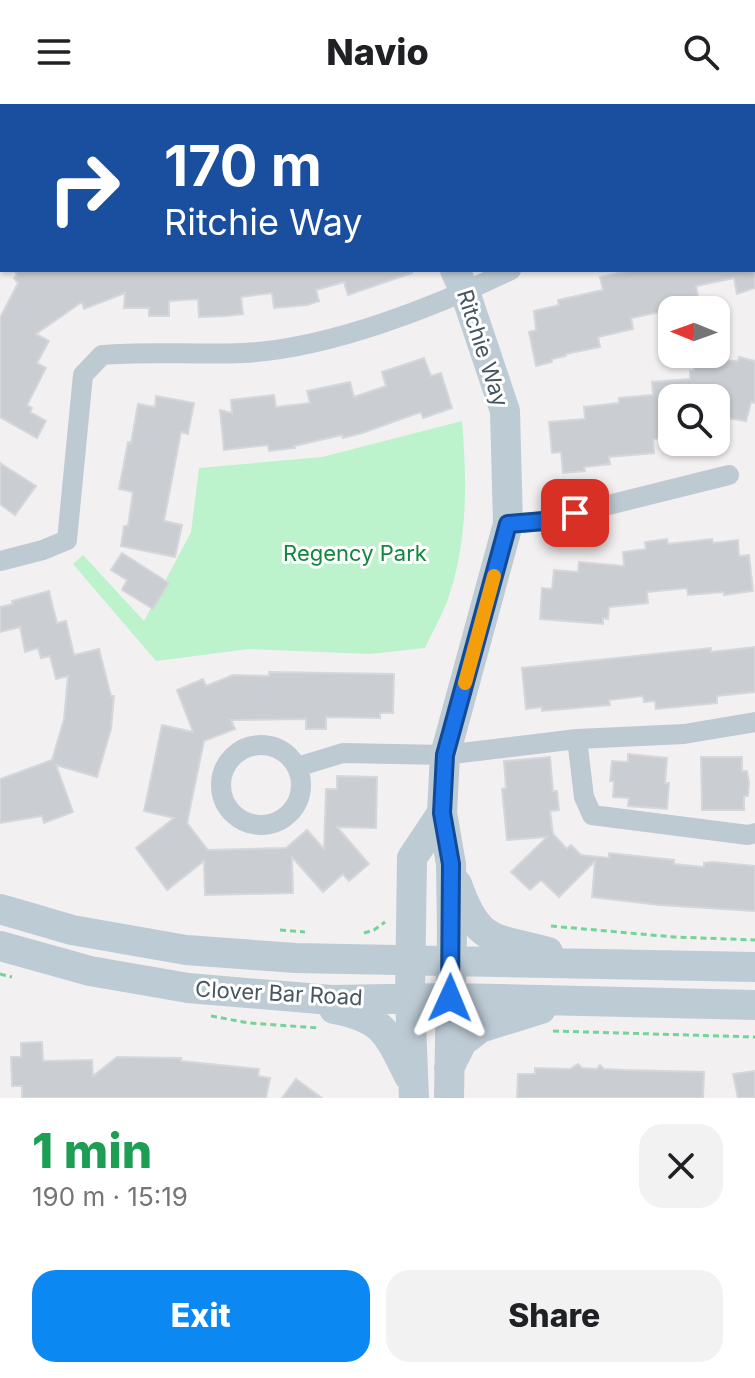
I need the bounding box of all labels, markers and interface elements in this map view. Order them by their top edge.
icon: menu [32,30,76,74]
text: Navio [326,30,429,74]
icon: search [679,30,723,74]
text: 170 m [164,132,322,200]
icon: right [32,136,136,240]
text: Ritchie Way [164,200,363,244]
street label: Ritchie Way [452,286,514,410]
north arrow [658,296,730,368]
map controls [658,296,730,456]
button: search [658,384,730,456]
pin [541,479,609,547]
icon: arrive [553,491,597,535]
park label: Regency Park [283,540,427,566]
position arrow [408,956,492,1040]
street label: Clover Bar Road [195,976,363,1010]
text: 1 min [32,1121,152,1180]
button: close [639,1124,723,1208]
text: 190 m · 15:19 [32,1181,188,1212]
button: Exit [32,1270,370,1362]
button: Share [386,1270,723,1362]

